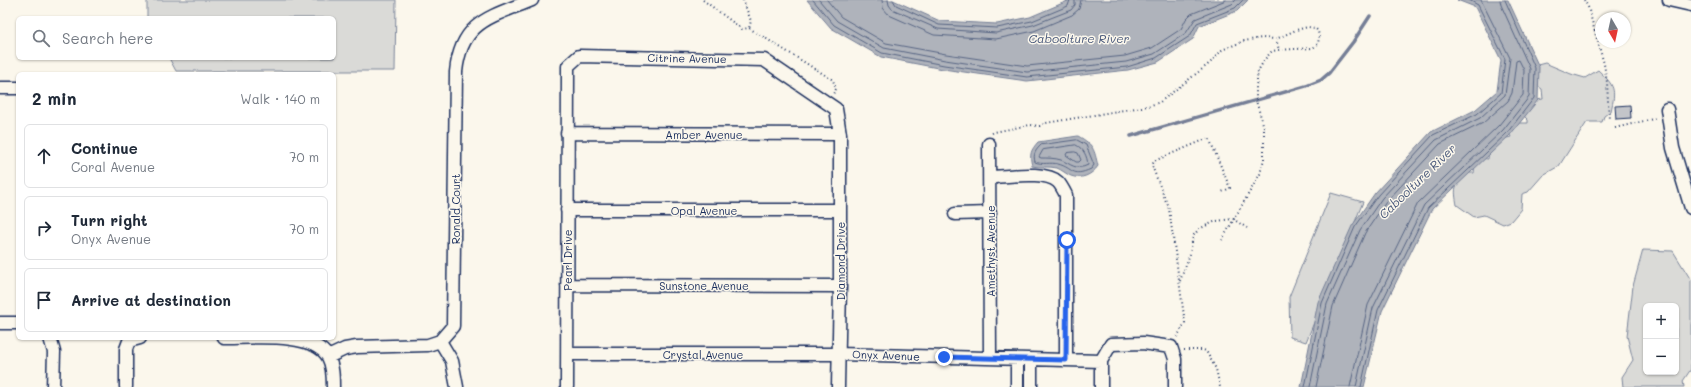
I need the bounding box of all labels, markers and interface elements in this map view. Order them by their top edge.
north arrow [1595,12,1631,48]
search box [16,16,336,60]
icon: search [30,27,52,49]
text: Search here [62,28,153,48]
water label: Caboolture River [1028,30,1130,46]
street label: Citrine Avenue [647,50,727,66]
text: 2 min [32,87,77,109]
text: Walk · 140 m [240,90,320,107]
street label: Amber Avenue [665,127,743,142]
text: Continue [71,138,138,158]
water label: Caboolture River [1375,140,1459,222]
icon: ahead [33,145,55,167]
text: 70 m [289,148,319,165]
text: Coral Avenue [71,158,155,175]
street label: Ronald Court [448,174,463,244]
street label: Opal Avenue [671,203,738,218]
street label: Amethyst Avenue [983,205,998,297]
text: Turn right [71,210,148,230]
icon: right [33,217,55,239]
text: 70 m [289,220,319,237]
street label: Diamond Drive [833,221,848,300]
street label: Pearl Drive [560,229,575,291]
text: Onyx Avenue [71,230,151,247]
route start [1058,231,1076,249]
street label: Sunstone Avenue [659,278,749,293]
icon: arrive [33,289,55,311]
text: Arrive at destination [71,290,231,310]
map controls [1643,303,1679,375]
button: + [1643,303,1679,339]
button: − [1643,339,1679,375]
street label: Onyx Avenue [852,346,920,364]
street label: Crystal Avenue [663,347,743,362]
route end [935,348,953,366]

